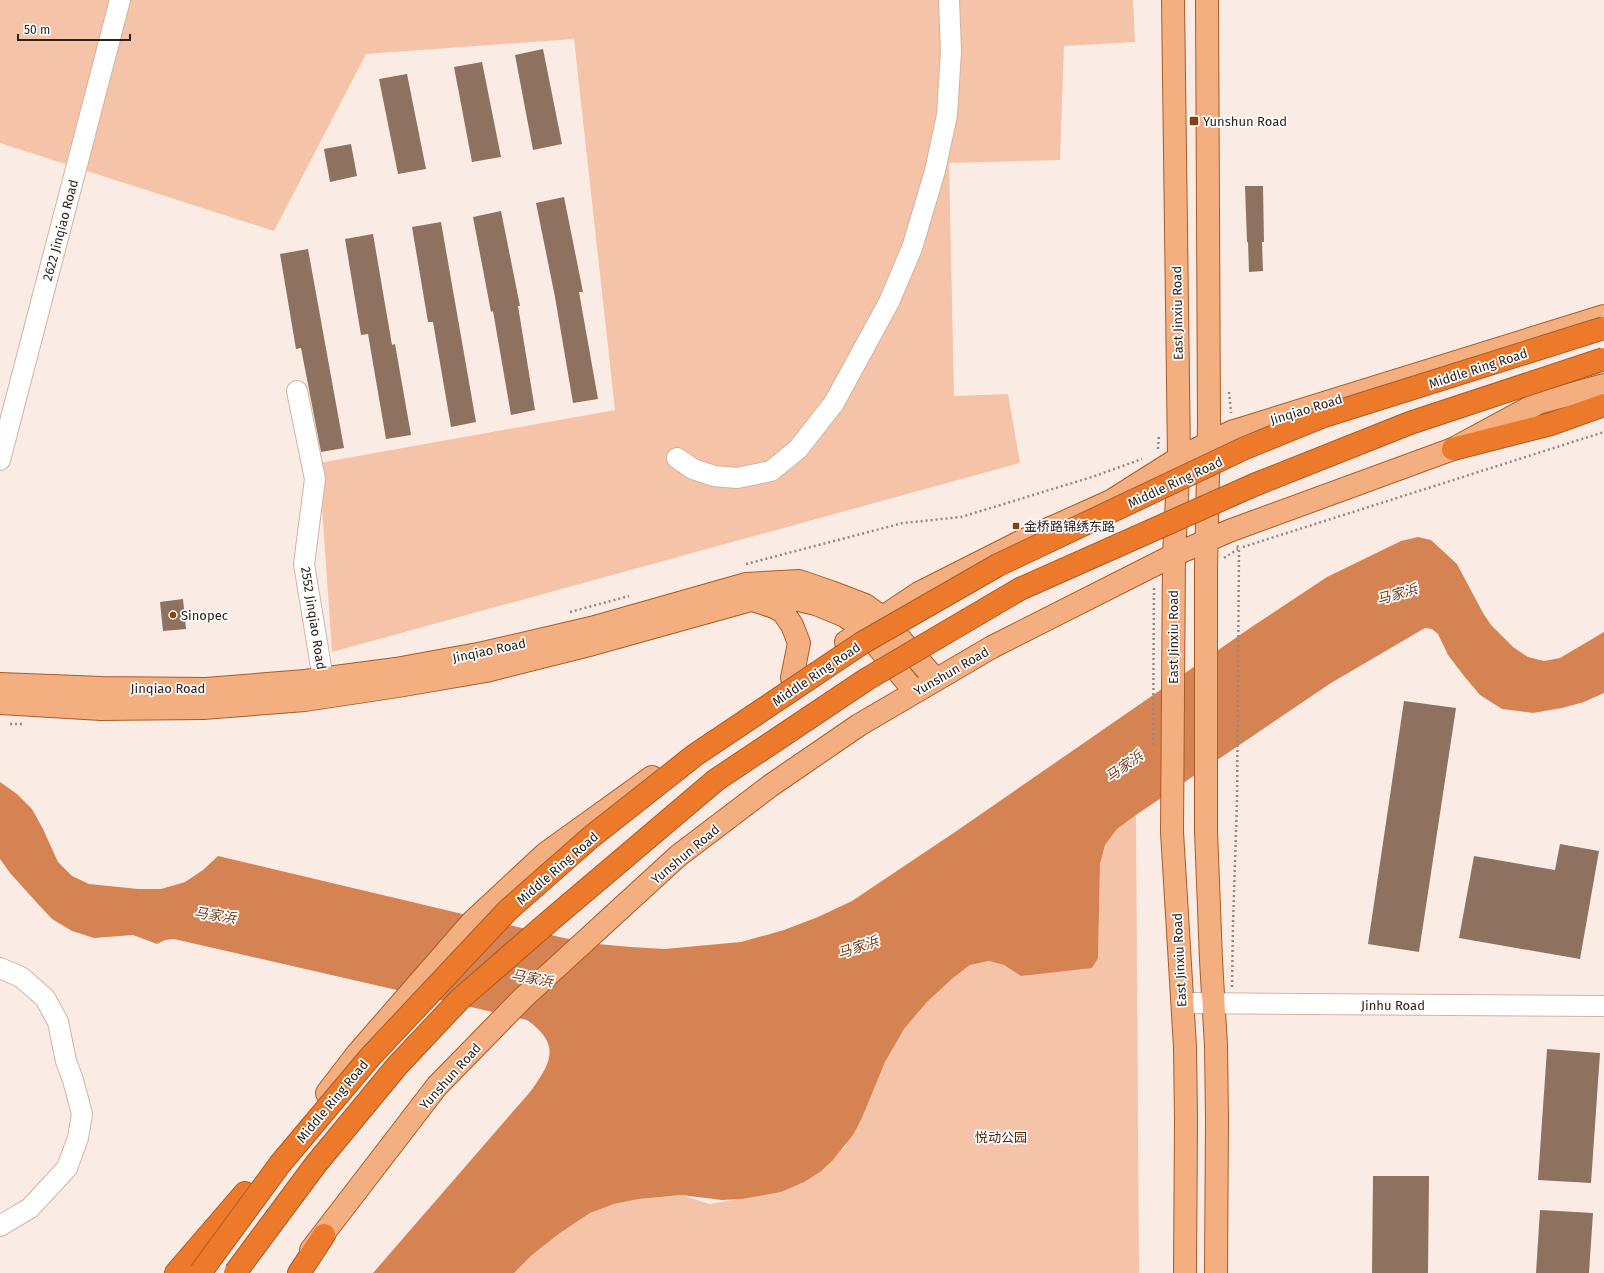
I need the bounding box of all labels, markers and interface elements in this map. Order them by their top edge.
scale bar [18,16,130,42]
text: 50 m [24,23,50,37]
place label: Yunshun Road [1203,114,1287,129]
marker: Yunshun Road [1188,115,1200,127]
street label: 2622 Jinqiao Road [40,178,81,282]
street label: East Jinxiu Road [1169,266,1186,360]
street label: Middle Ring Road [1427,345,1529,392]
street label: Jinqiao Road [1268,391,1344,428]
street label: Middle Ring Road [1125,454,1225,511]
place label: 金桥路锦绣东路 [1024,519,1115,534]
marker: 金桥路锦绣东路 [1011,521,1021,531]
street label: 2552 Jinqiao Road [298,566,329,671]
water label: 马家浜 [1375,580,1421,608]
street label: East Jinxiu Road [1166,590,1181,684]
place label: Sinopec [181,608,228,623]
marker: Sinopec [168,610,178,620]
street label: Jinqiao Road [451,635,527,666]
street label: Middle Ring Road [769,639,863,709]
street label: Yunshun Road [911,644,991,699]
street label: Jinqiao Road [131,681,205,696]
water label: 马家浜 [1102,747,1147,785]
street label: Yunshun Road [648,822,722,887]
street label: Middle Ring Road [514,829,601,908]
water label: 马家浜 [193,904,238,927]
street label: East Jinxiu Road [1170,913,1189,1007]
water label: 马家浜 [836,932,882,962]
water label: 马家浜 [510,966,555,991]
street label: Jinhu Road [1361,998,1425,1013]
street label: Yunshun Road [417,1040,484,1113]
street label: Middle Ring Road [294,1057,371,1146]
park label: 悦动公园 [975,1130,1027,1145]

